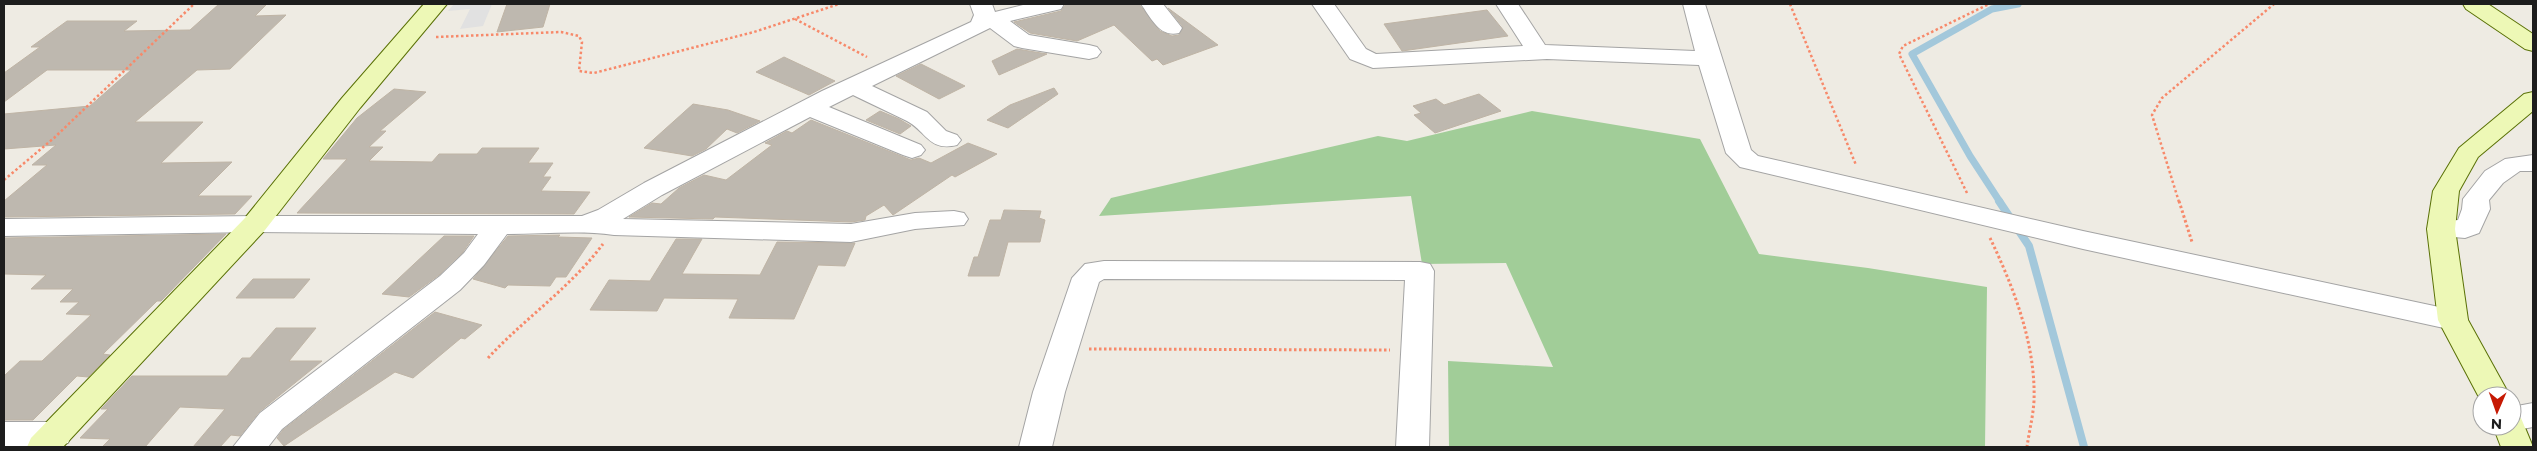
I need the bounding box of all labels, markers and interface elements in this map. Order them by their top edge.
north arrow [2472,386,2522,436]
text: N [2491,415,2503,433]

